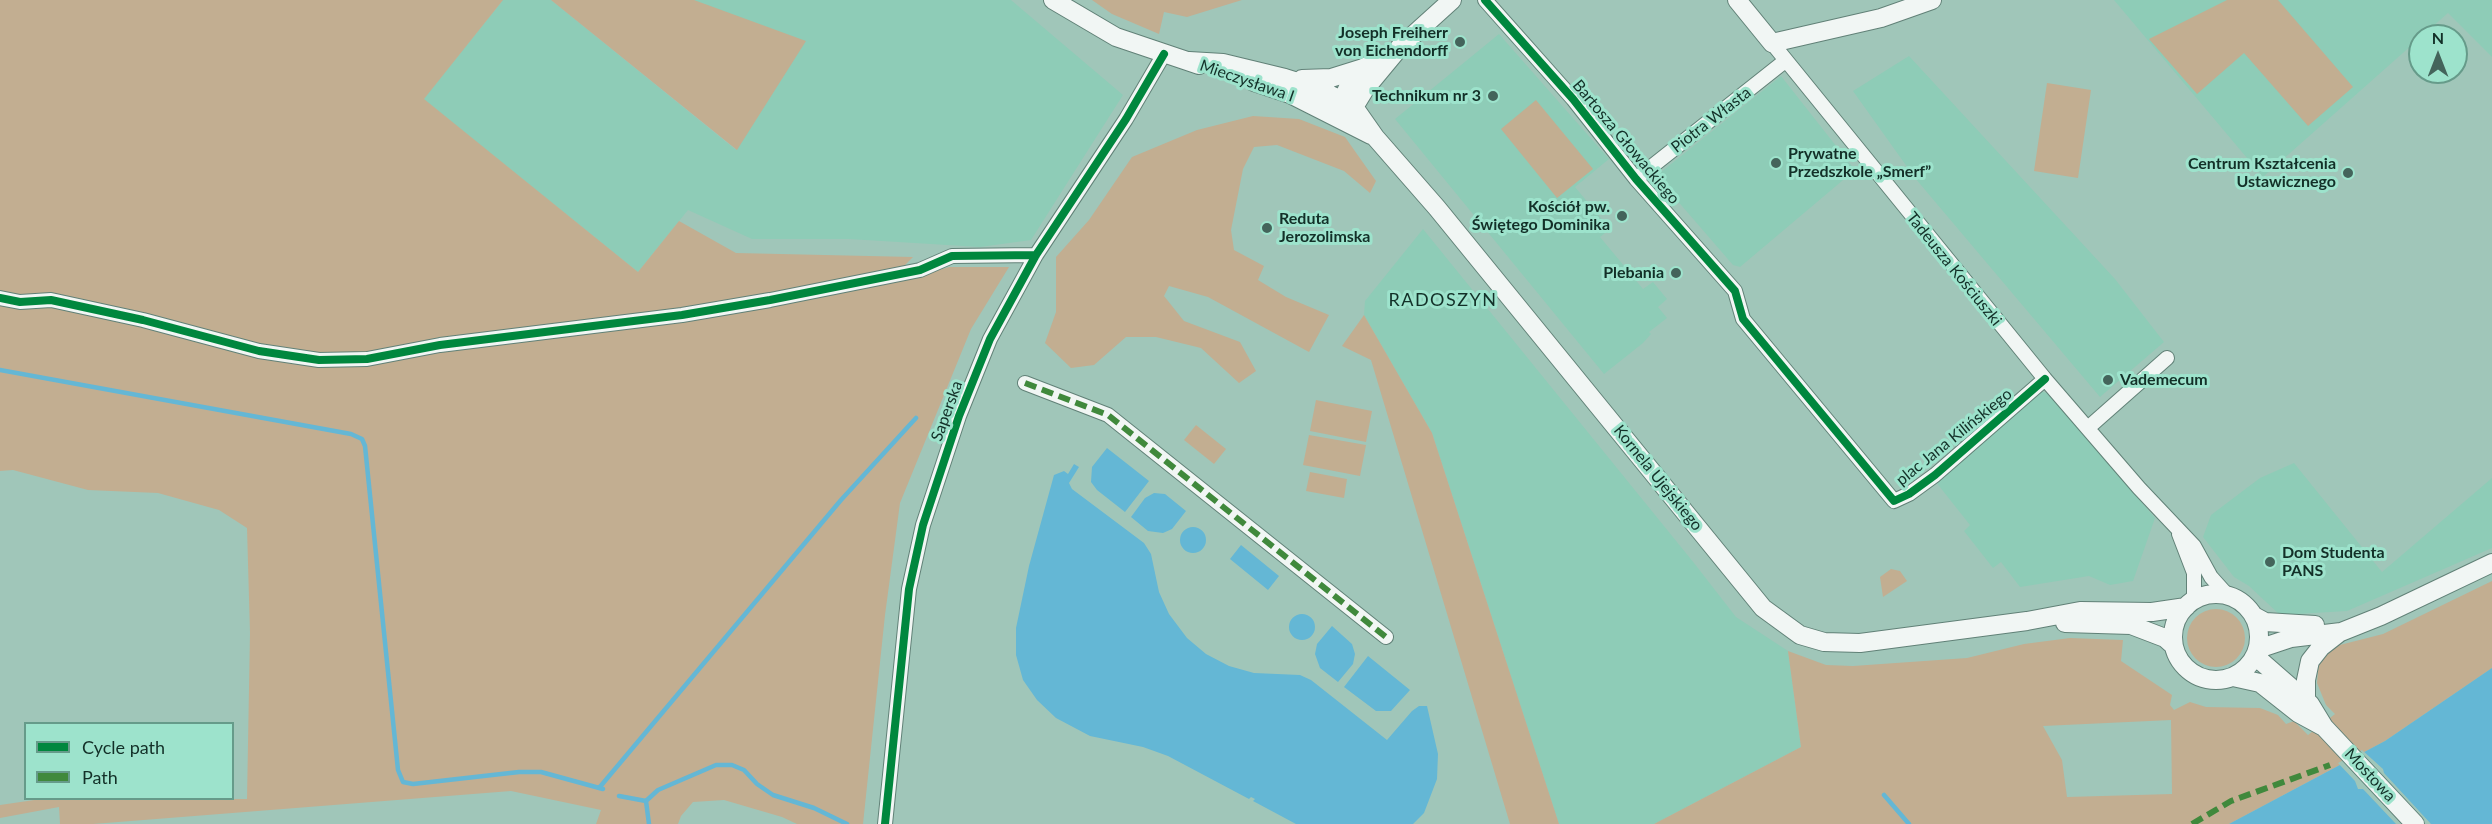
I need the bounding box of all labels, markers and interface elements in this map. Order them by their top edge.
place label: Joseph Freiherr von Eichendorff [1335,23,1448,61]
north arrow [2408,24,2468,84]
text: N [2432,28,2444,47]
marker: Joseph Freiherr von Eichendorff [1453,35,1467,49]
street label: Mieczysława I [1197,56,1297,106]
street label: Bartosza Głowackiego [1568,76,1684,208]
street label: Piotra Własta [1667,83,1755,157]
place label: Technikum nr 3 [1372,86,1481,106]
marker: Technikum nr 3 [1486,89,1500,103]
place label: Prywatne Przedszkole „Smerf” [1788,144,1931,182]
place label: Centrum Kształcenia Ustawicznego [2188,154,2336,192]
marker: Prywatne Przedszkole „Smerf” [1769,156,1783,170]
marker: Centrum Kształcenia Ustawicznego [2341,166,2355,180]
place label: Kościół pw. Świętego Dominika [1472,197,1610,235]
street label: Tadeusza Kościuszki [1902,208,2006,330]
place label: Reduta Jerozolimska [1279,209,1370,247]
marker: Kościół pw. Świętego Dominika [1615,209,1629,223]
marker: Reduta Jerozolimska [1260,221,1274,235]
place label: Plebania [1603,263,1664,283]
marker: Plebania [1669,266,1683,280]
district label: RADOSZYN [1388,289,1498,311]
place label: Vademecum [2120,370,2208,390]
marker: Vademecum [2101,373,2115,387]
street label: Saperska [927,378,967,444]
street label: plac Jana Kilińskiego [1892,384,2016,490]
street label: Kornela Ujejskiego [1610,421,1706,535]
place label: Dom Studenta PANS [2282,543,2385,581]
marker: Dom Studenta PANS [2263,555,2277,569]
legend [24,722,234,800]
text: Cycle path [82,736,165,758]
street label: Mostowa [2341,744,2399,806]
text: Path [82,766,118,788]

